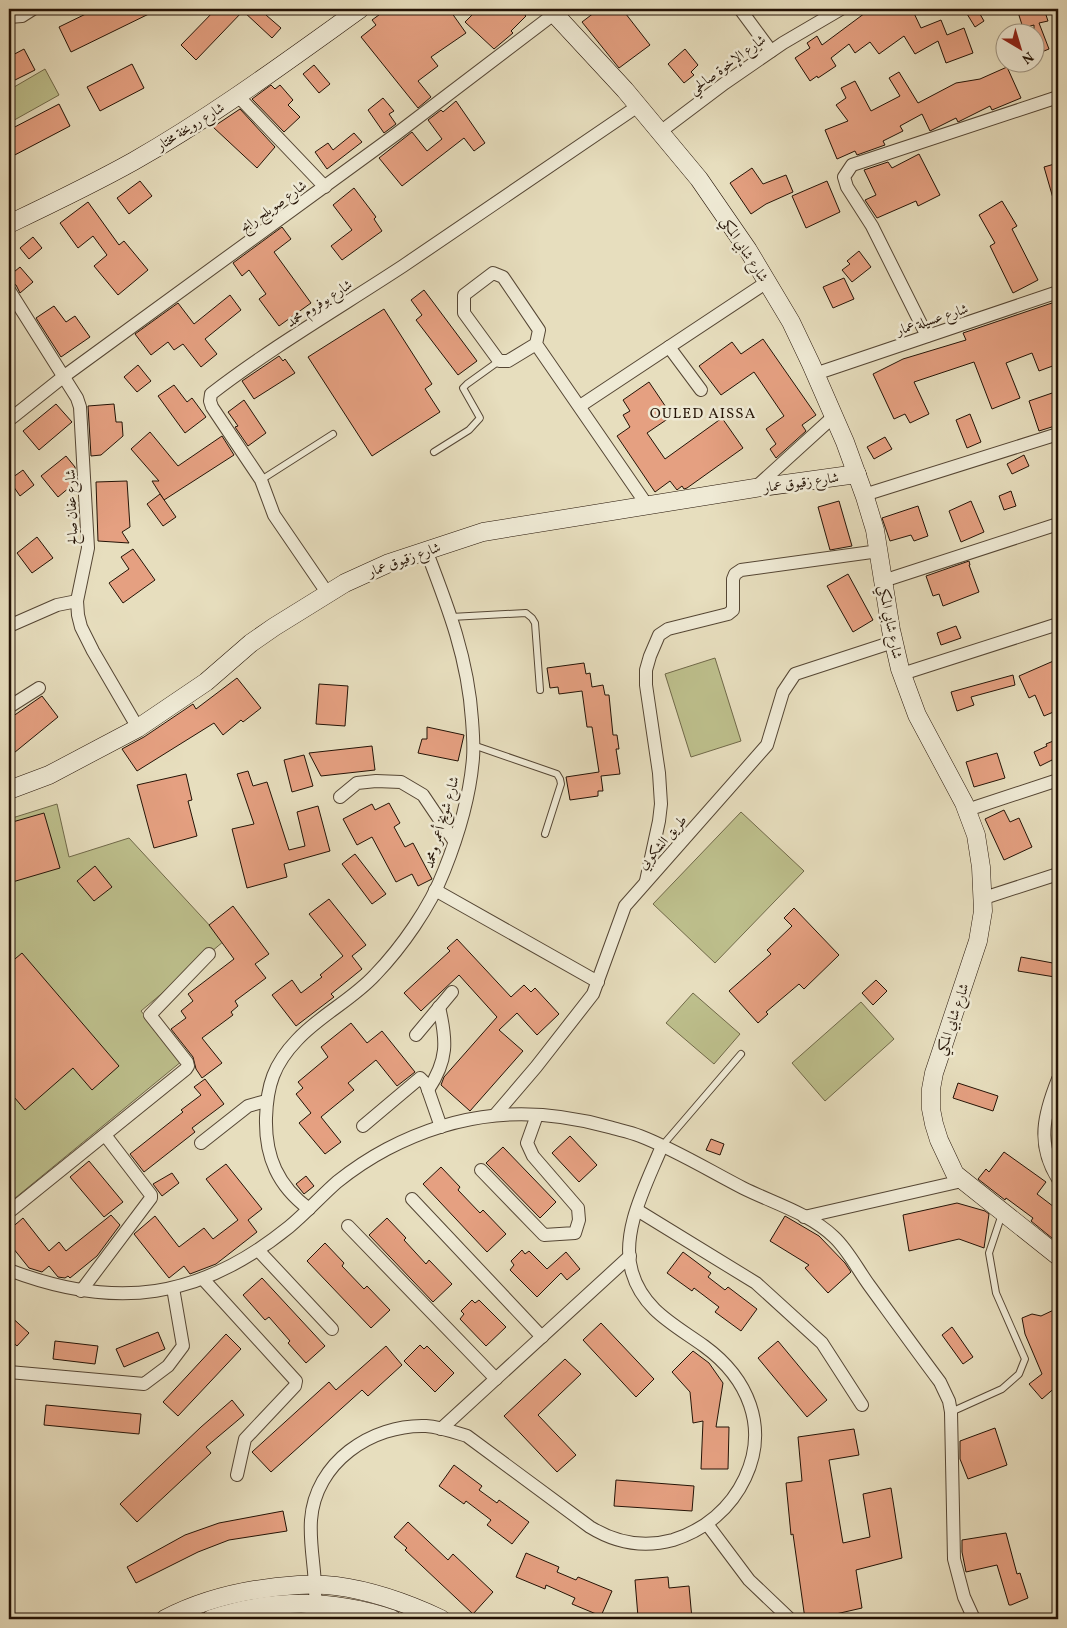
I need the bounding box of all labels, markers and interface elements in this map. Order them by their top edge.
north arrow [994,22,1044,72]
street label: شارع الإخوة صالحي [685,31,772,101]
text: N [1017,46,1037,68]
street label: شارع رويخة مختار [151,99,229,158]
street label: شارع صويلح رابح [237,177,312,240]
street label: شارع شابي المكي [713,213,772,288]
street label: شارع بوفروم محمد [283,276,358,334]
street label: شارع عسيلة عمار [892,300,971,343]
district label: OULED AISSA [650,404,756,425]
street label: شارع عفان صالح [62,469,85,545]
street label: شارع زقيوق عمار [760,469,840,499]
street label: شارع زقيوق عمار [364,538,444,584]
street label: شارع شابي المكي [870,584,906,661]
street label: شارع شويخ أعمر ومحمد [418,774,467,871]
street label: طريق الشكوبي [634,812,693,875]
street label: شارع شابي المكي [932,981,977,1059]

